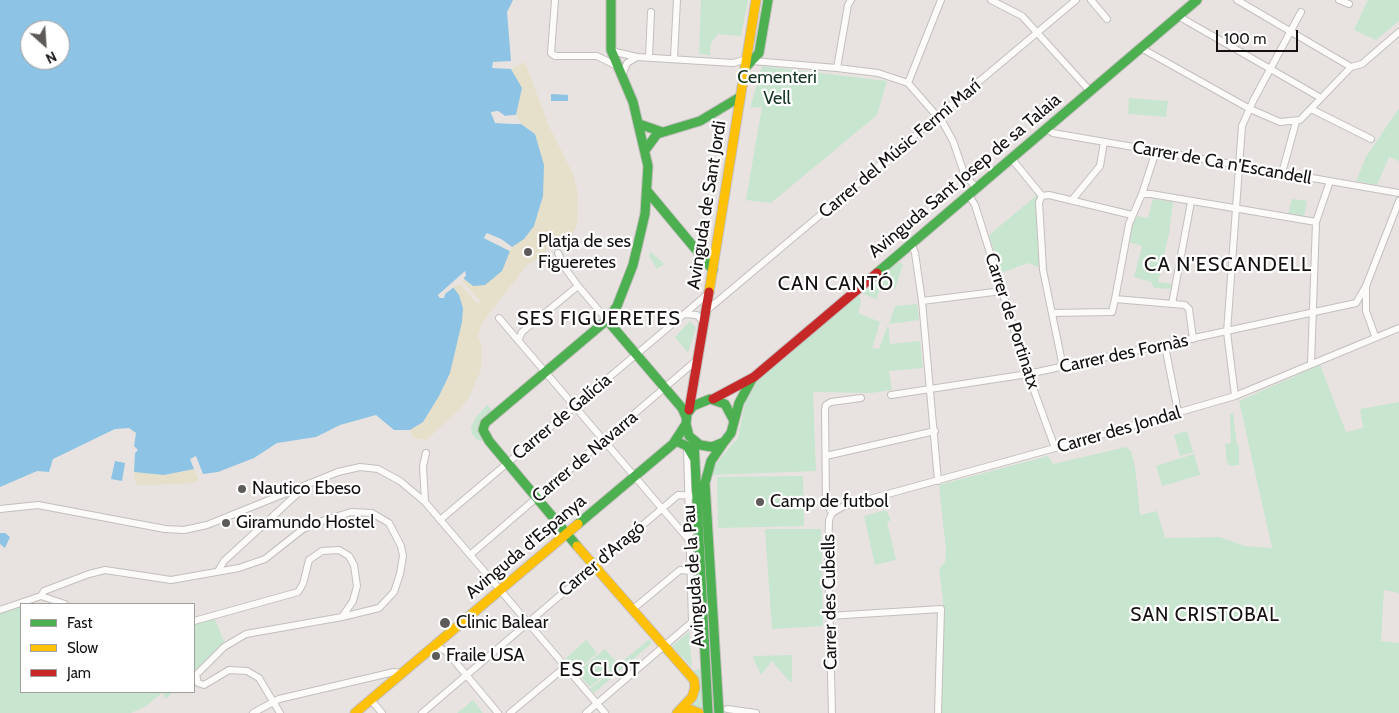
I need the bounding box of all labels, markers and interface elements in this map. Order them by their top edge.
north arrow [20,20,70,70]
scale bar [1219,20,1302,52]
text: 100 m [1224,30,1266,48]
text: N [43,47,60,68]
park label: Cementeri Vell [737,67,817,110]
street label: Carrer del Músic Fermí Marí [815,75,985,223]
street label: Avinguda Sant Josep de sa Talaia [864,89,1066,263]
street label: Avinguda de Sant Jordi [683,119,731,291]
street label: Carrer de Ca n'Escandell [1131,137,1313,189]
place label: Platja de ses Figueretes [538,231,631,274]
marker: Platja de ses Figueretes [522,246,534,258]
street label: Carrer de Portinatx [980,250,1044,392]
district label: CA N'ESCANDELL [1142,253,1314,277]
district label: CAN CANTÓ [777,272,895,296]
district label: SES FIGUERETES [515,307,683,331]
street label: Carrer des Fornàs [1058,330,1190,378]
street label: Carrer de Galícia [508,369,616,465]
street label: Carrer des Jondal [1055,402,1183,458]
street label: Carrer de Navarra [528,407,642,507]
place label: Nautico Ebeso [252,478,361,500]
marker: Nautico Ebeso [236,483,248,495]
street label: Avinguda d'Espanya [461,490,591,604]
place label: Camp de futbol [770,491,888,513]
marker: Camp de futbol [754,496,766,508]
street label: Avinguda de la Pau [678,504,710,648]
place label: Giramundo Hostel [236,512,374,534]
marker: Giramundo Hostel [220,517,232,529]
street label: Carrer d'Aragó [554,517,650,601]
street label: Carrer des Cubells [818,534,842,670]
legend [20,603,195,693]
district label: SAN CRISTOBAL [1129,604,1281,626]
place label: Clinic Balear [456,612,548,634]
text: Fast [67,614,92,632]
marker: Clinic Balear [438,616,452,630]
text: Slow [67,639,98,657]
place label: Fraile USA [446,645,525,667]
marker: Fraile USA [430,650,442,662]
district label: ES CLOT [558,658,642,682]
text: Jam [67,664,91,682]

